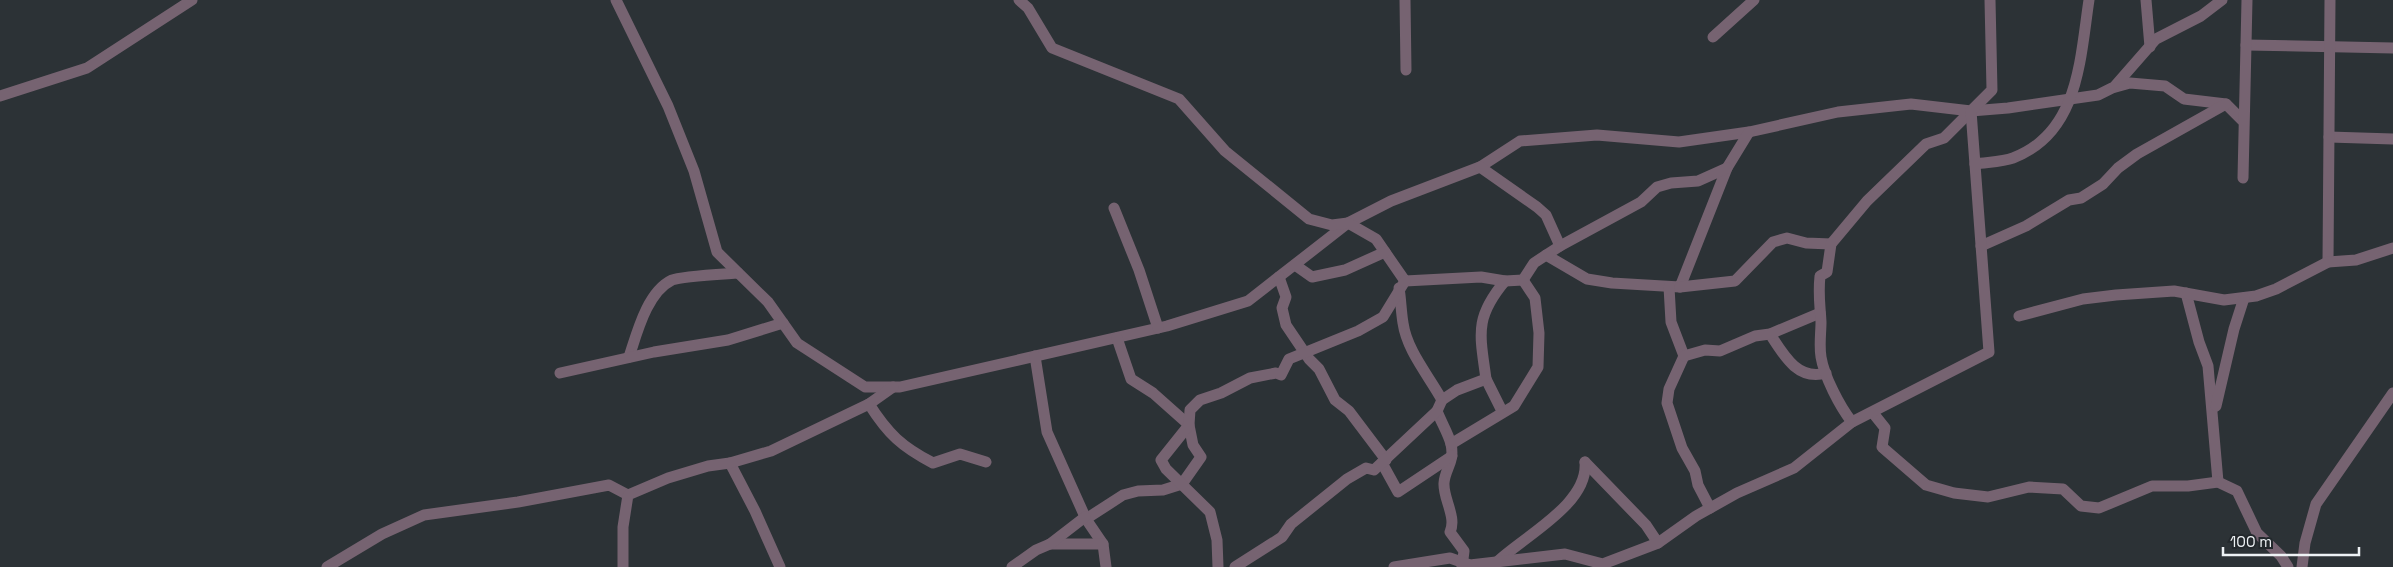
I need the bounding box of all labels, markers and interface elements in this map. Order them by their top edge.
scale bar [2223,524,2359,556]
text: 100 m [2230,532,2272,551]

